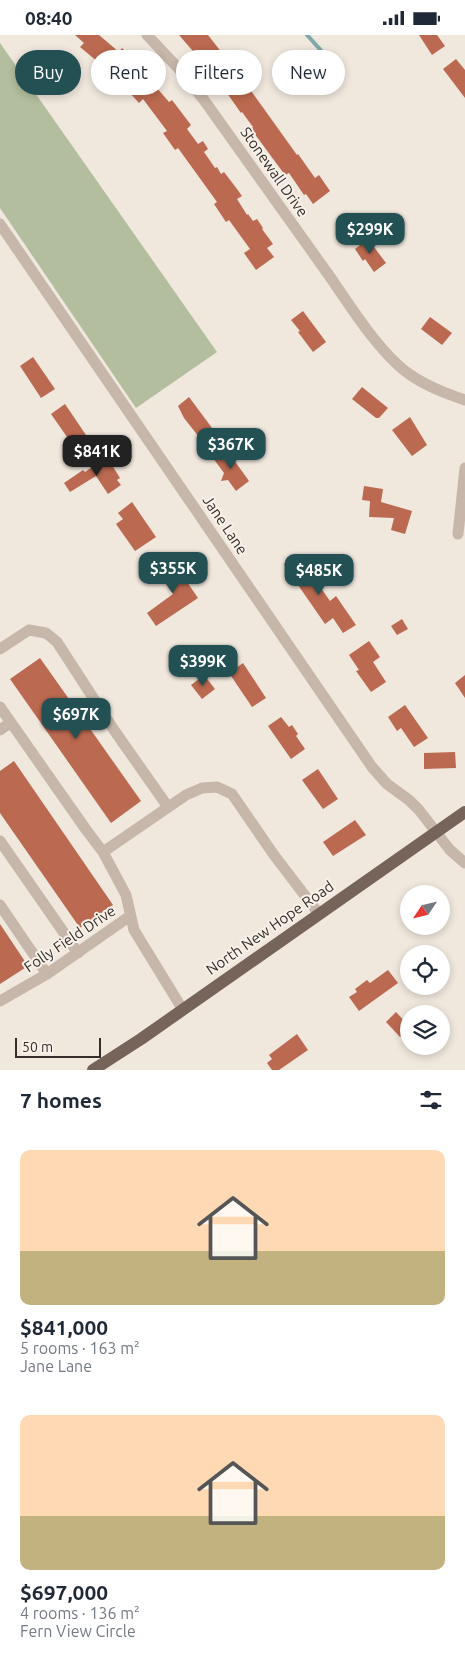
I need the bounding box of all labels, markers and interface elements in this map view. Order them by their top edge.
text: 08:40 [25,7,73,29]
chip: Buy [15,50,81,95]
chip: Rent [91,50,166,95]
chip: Filters [176,50,262,95]
chip: New [272,50,345,95]
street label: Stonewall Drive [237,124,312,220]
pin: $299K [335,213,405,255]
text: $299K [347,220,393,238]
pin: $367K [196,427,266,470]
pin: $841K [62,435,132,477]
text: $367K [208,435,254,453]
text: $841K [74,442,120,460]
street label: Jane Lane [199,492,251,557]
pin: $355K [138,551,208,594]
pin: $485K [284,553,354,596]
text: $355K [150,559,196,577]
text: $485K [296,561,342,579]
pin: $399K [168,645,238,687]
text: $399K [180,652,226,670]
pin: $697K [41,697,111,740]
text: $697K [53,705,99,723]
street label: North New Hope Road [203,877,337,978]
north arrow [400,885,450,935]
map controls [400,885,450,1055]
street label: Folly Field Drive [21,902,119,975]
button: locate [400,945,450,995]
button: layers [400,1005,450,1055]
scale bar [15,1035,101,1058]
text: 50 m [22,1039,53,1055]
icon: filters [417,1086,445,1114]
text: 7 homes [20,1088,102,1112]
icon: home [188,1183,278,1273]
text: $841,000 [20,1315,108,1339]
text: 5 rooms · 163 m² [20,1339,140,1357]
text: Jane Lane [20,1357,92,1375]
icon: home [188,1448,278,1538]
text: $697,000 [20,1580,108,1604]
text: 4 rooms · 136 m² [20,1604,140,1622]
text: Fern View Circle [20,1622,136,1640]

